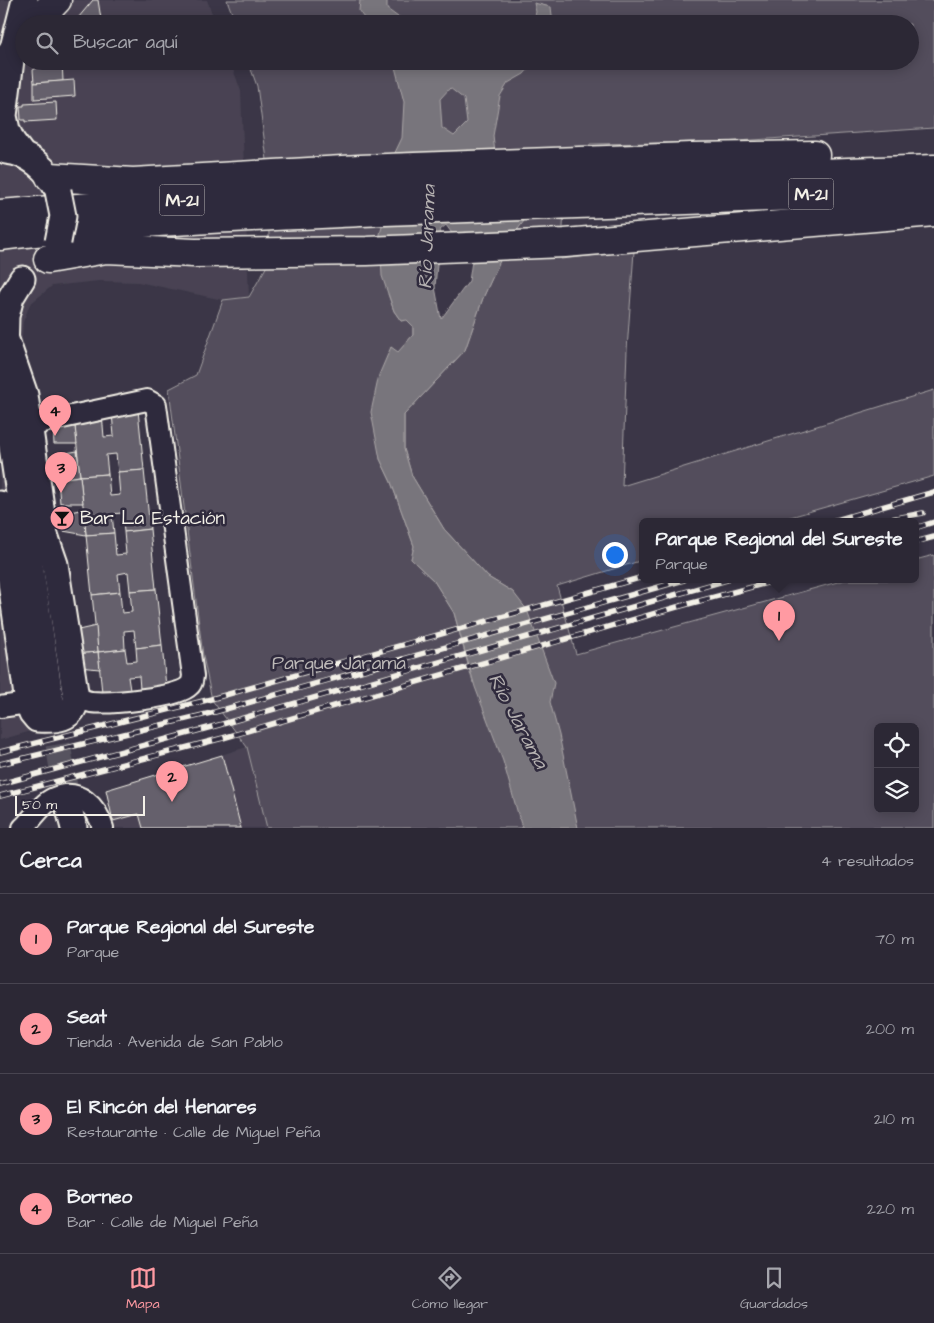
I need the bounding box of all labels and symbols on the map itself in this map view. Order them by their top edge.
road number: M-21 [788,178,834,210]
road number: M-21 [160,184,204,216]
water label: Río Jarama [411,184,443,290]
pin: 4 [39,395,71,436]
pin: 3 [45,452,77,493]
bar icon: Bar La Estación [49,505,75,531]
place label: Bar La Estación [80,505,225,532]
your location [602,542,628,568]
pin: 1 [763,600,795,641]
park label: Parque Jarama [272,650,406,677]
water label: Río Jarama [481,668,555,774]
pin: 2 [156,761,188,802]
scale bar [15,793,145,816]

